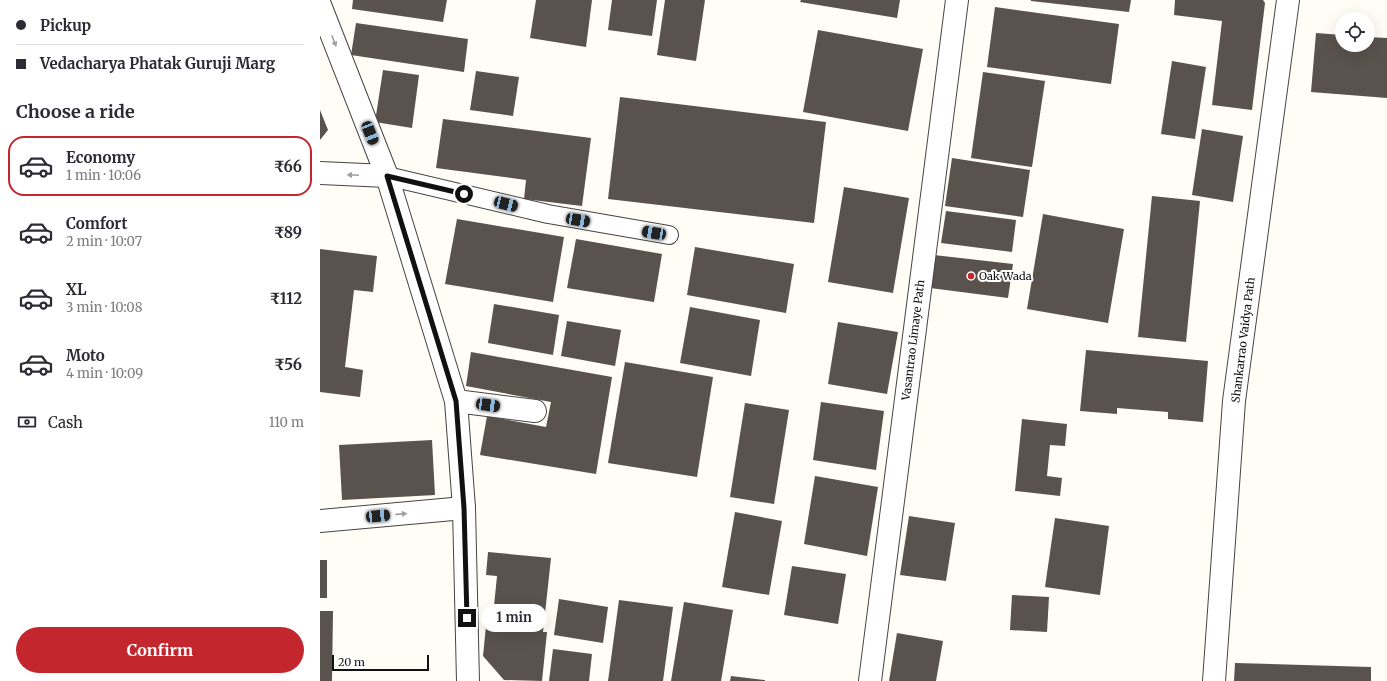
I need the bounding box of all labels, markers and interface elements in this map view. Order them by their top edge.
map controls [1335,12,1375,52]
button: locate [1335,12,1375,52]
text: Pickup [40,16,91,35]
one-way arrow [332,35,338,47]
text: Vedacharya Phatak Guruji Marg [40,54,275,73]
text: Choose a ride [16,100,135,123]
car [360,120,380,146]
icon: car [18,148,54,184]
text: Economy [66,148,135,167]
text: ₹66 [274,157,302,176]
text: 1 min · 10:06 [66,167,141,184]
one-way arrow [347,171,359,178]
route start [455,185,473,203]
car [493,195,519,213]
car [565,212,591,228]
icon: car [18,214,54,250]
text: Comfort [66,214,127,233]
text: ₹89 [274,223,302,242]
car [641,225,667,241]
text: 2 min · 10:07 [66,233,142,250]
place label: Oak Wada [979,269,1032,283]
marker: Oak Wada [966,271,976,281]
street label: Shankarrao Vaidya Path [1228,276,1258,404]
street label: Vasantrao Limaye Path [899,278,927,402]
icon: car [18,280,54,316]
text: XL [66,280,87,299]
text: ₹112 [270,289,302,308]
text: 3 min · 10:08 [66,299,142,316]
icon: car [18,346,54,382]
text: Moto [66,346,105,365]
text: ₹56 [274,355,302,374]
text: 4 min · 10:09 [66,365,143,382]
car [475,397,501,413]
icon: cash [16,411,38,433]
text: Cash [48,413,83,432]
text: 110 m [269,414,304,431]
car [366,509,390,523]
one-way arrow [395,510,407,517]
callout: 1 min [481,604,547,632]
route end [458,609,476,627]
text: 1 min [496,609,532,626]
button: Confirm [16,627,304,673]
scale bar [332,653,429,672]
text: 20 m [338,655,365,669]

